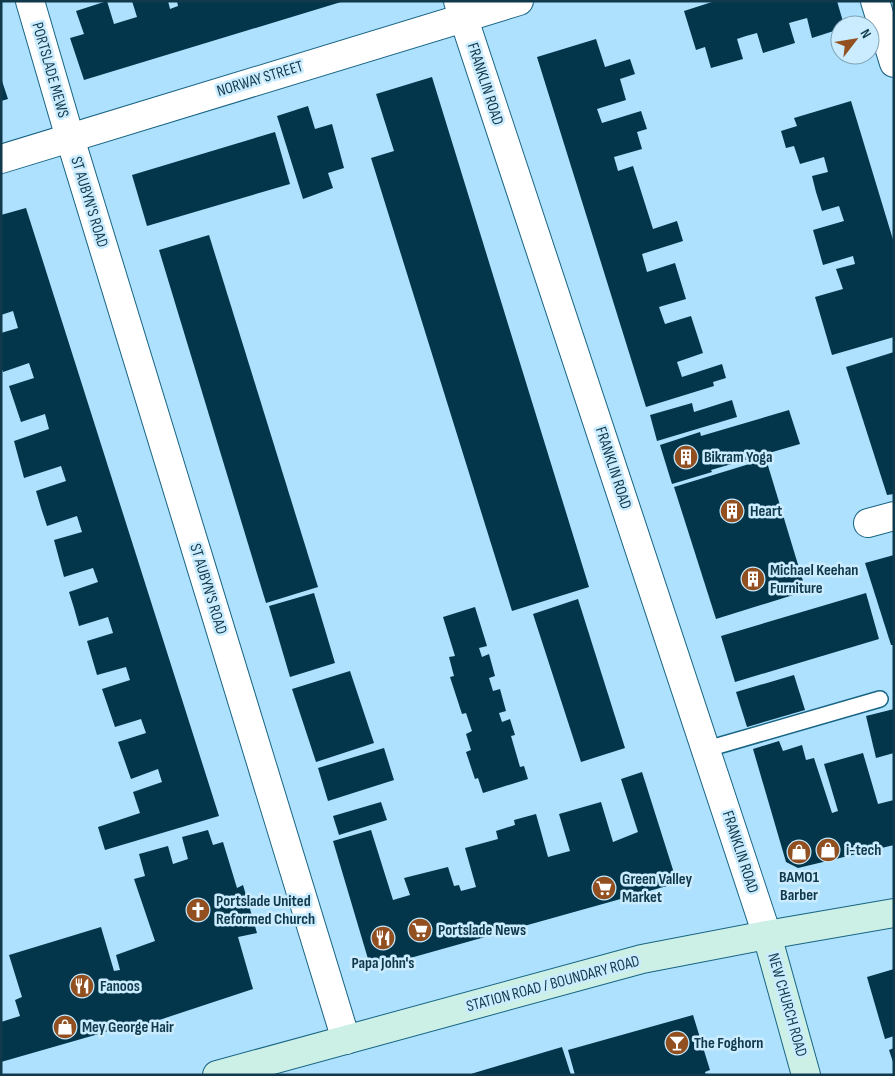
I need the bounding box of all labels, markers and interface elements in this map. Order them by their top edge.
north arrow [830,15,880,65]
street label: PORTSLADE MEWS [27,20,73,120]
text: N [857,26,875,41]
street label: FRANKLIN ROAD [463,40,507,128]
street label: NORWAY STREET [215,57,306,101]
street label: ST AUBYN'S ROAD [66,154,112,250]
street label: FRANKLIN ROAD [591,424,635,512]
building icon: Bikram Yoga [673,444,699,470]
place label: Bikram Yoga [704,448,772,467]
building icon: Heart [719,498,745,524]
place label: Heart [750,502,782,521]
street label: ST AUBYN'S ROAD [185,541,231,637]
place label: Michael Keehan Furniture [770,561,858,598]
building icon: Michael Keehan Furniture [740,566,766,592]
street label: FRANKLIN ROAD [718,808,762,896]
shop icon: i-tech [815,837,841,863]
shop icon: BAMO1 Barber [786,839,812,865]
place label: i-tech [846,841,881,860]
place label: BAMO1 Barber [779,868,820,905]
place label: Green Valley Market [622,870,692,907]
supermarket icon: Green Valley Market [591,875,617,901]
place label: Portslade United Reformed Church [216,892,315,929]
church icon: Portslade United Reformed Church [185,897,211,923]
supermarket icon: Portslade News [407,917,433,943]
place label: Portslade News [438,921,526,940]
restaurant icon: Papa John's [370,925,396,951]
street label: NEW CHURCH ROAD [763,951,811,1059]
street label: STATION ROAD / BOUNDARY ROAD [464,952,642,1016]
place label: Papa John's [352,954,415,973]
restaurant icon: Fanoos [69,973,95,999]
place label: Fanoos [100,977,140,996]
shop icon: Mey George Hair [52,1014,78,1040]
place label: Mey George Hair [82,1018,174,1037]
bar icon: The Foghorn [664,1030,690,1056]
place label: The Foghorn [694,1034,763,1053]

